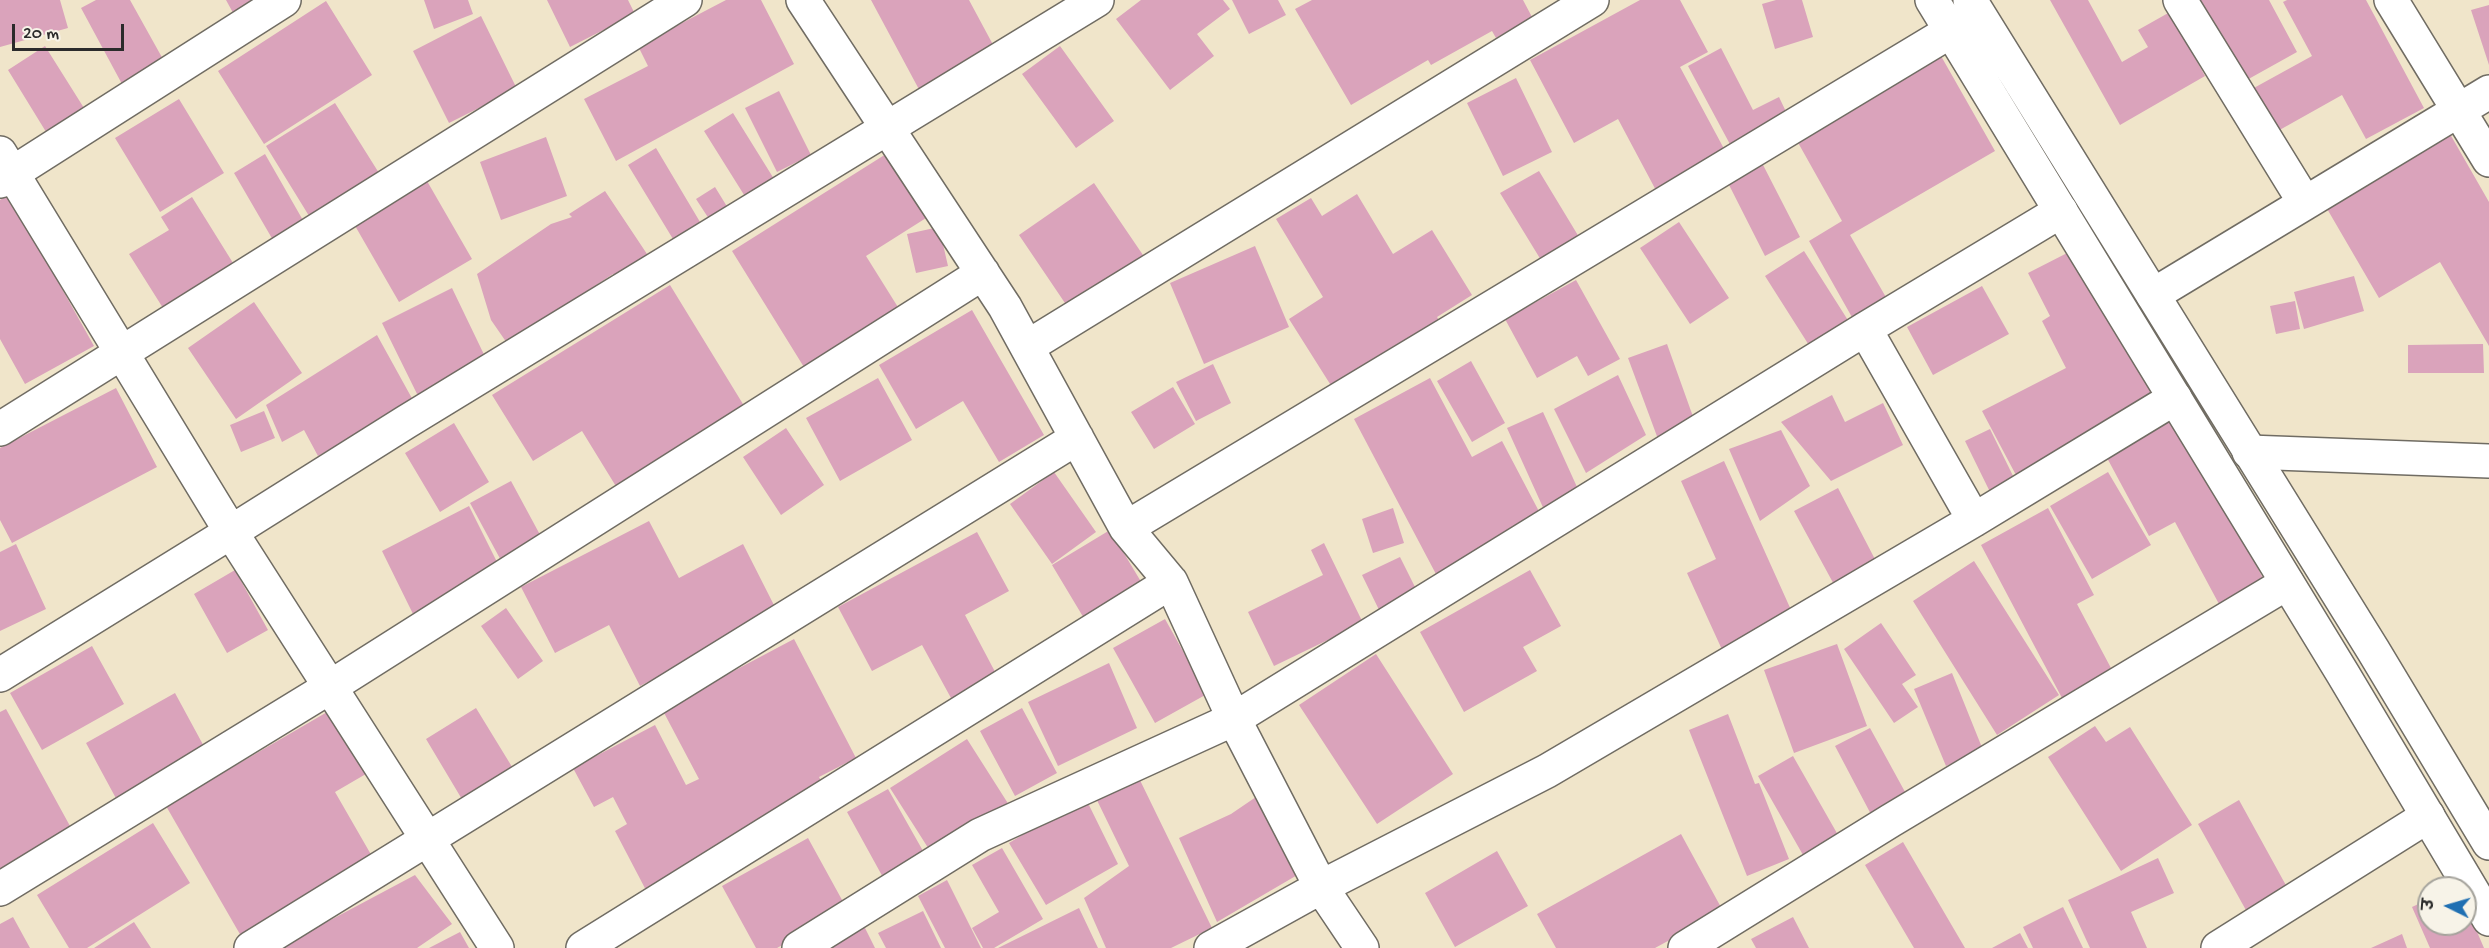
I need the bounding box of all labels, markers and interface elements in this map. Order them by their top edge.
scale bar [15,12,128,50]
text: 20 m [23,24,59,45]
north arrow [2417,876,2477,936]
text: उ [2421,898,2440,911]

